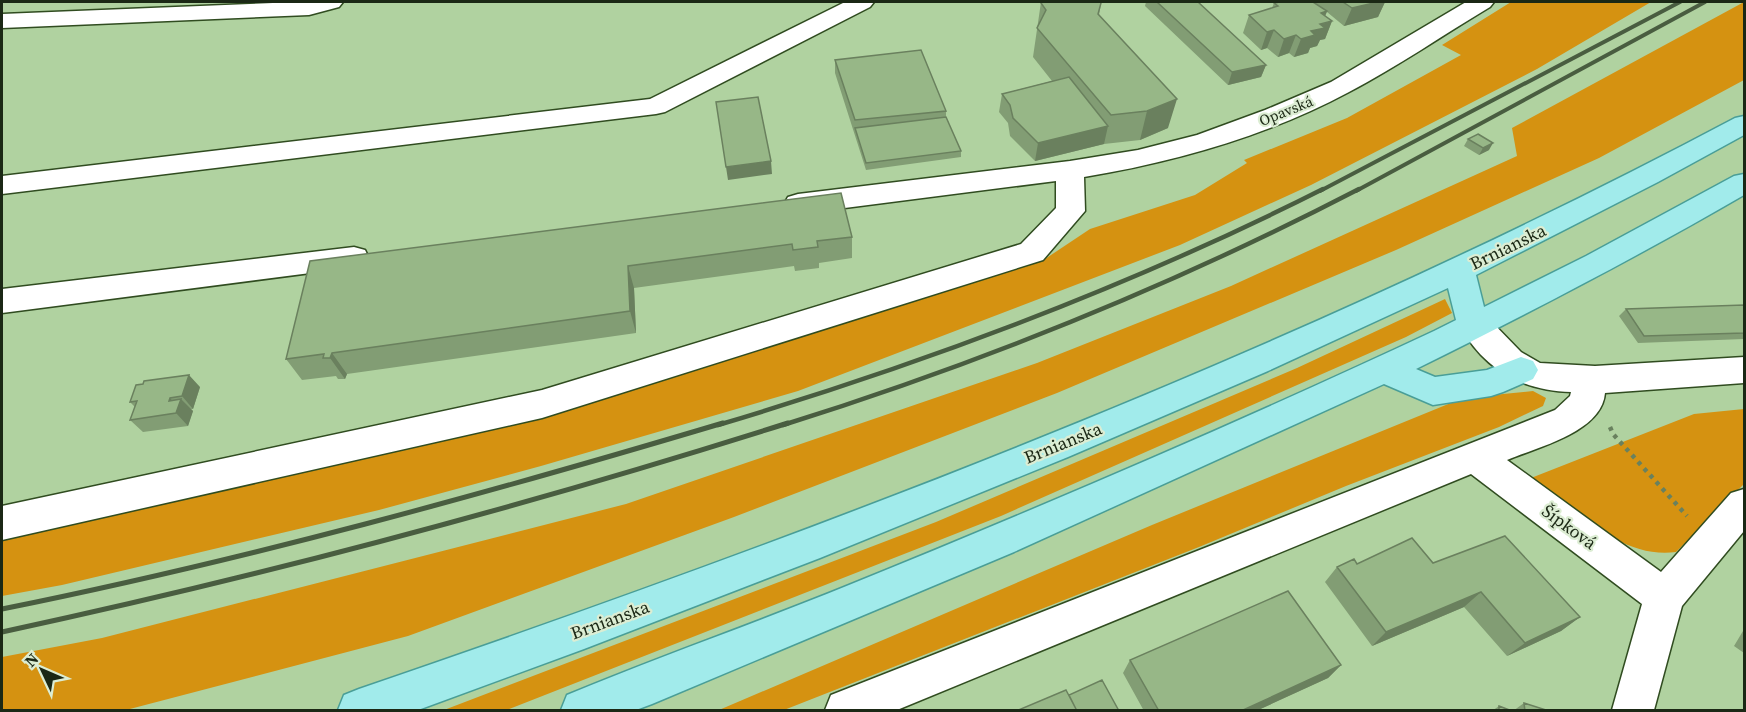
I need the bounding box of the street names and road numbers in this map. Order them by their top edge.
street label: Opavská [1256,90,1316,131]
street label: Brnianska [1466,217,1551,276]
street label: Brnianska [1020,415,1106,469]
street label: Šípková [1537,498,1602,555]
street label: Brnianska [567,594,653,645]

